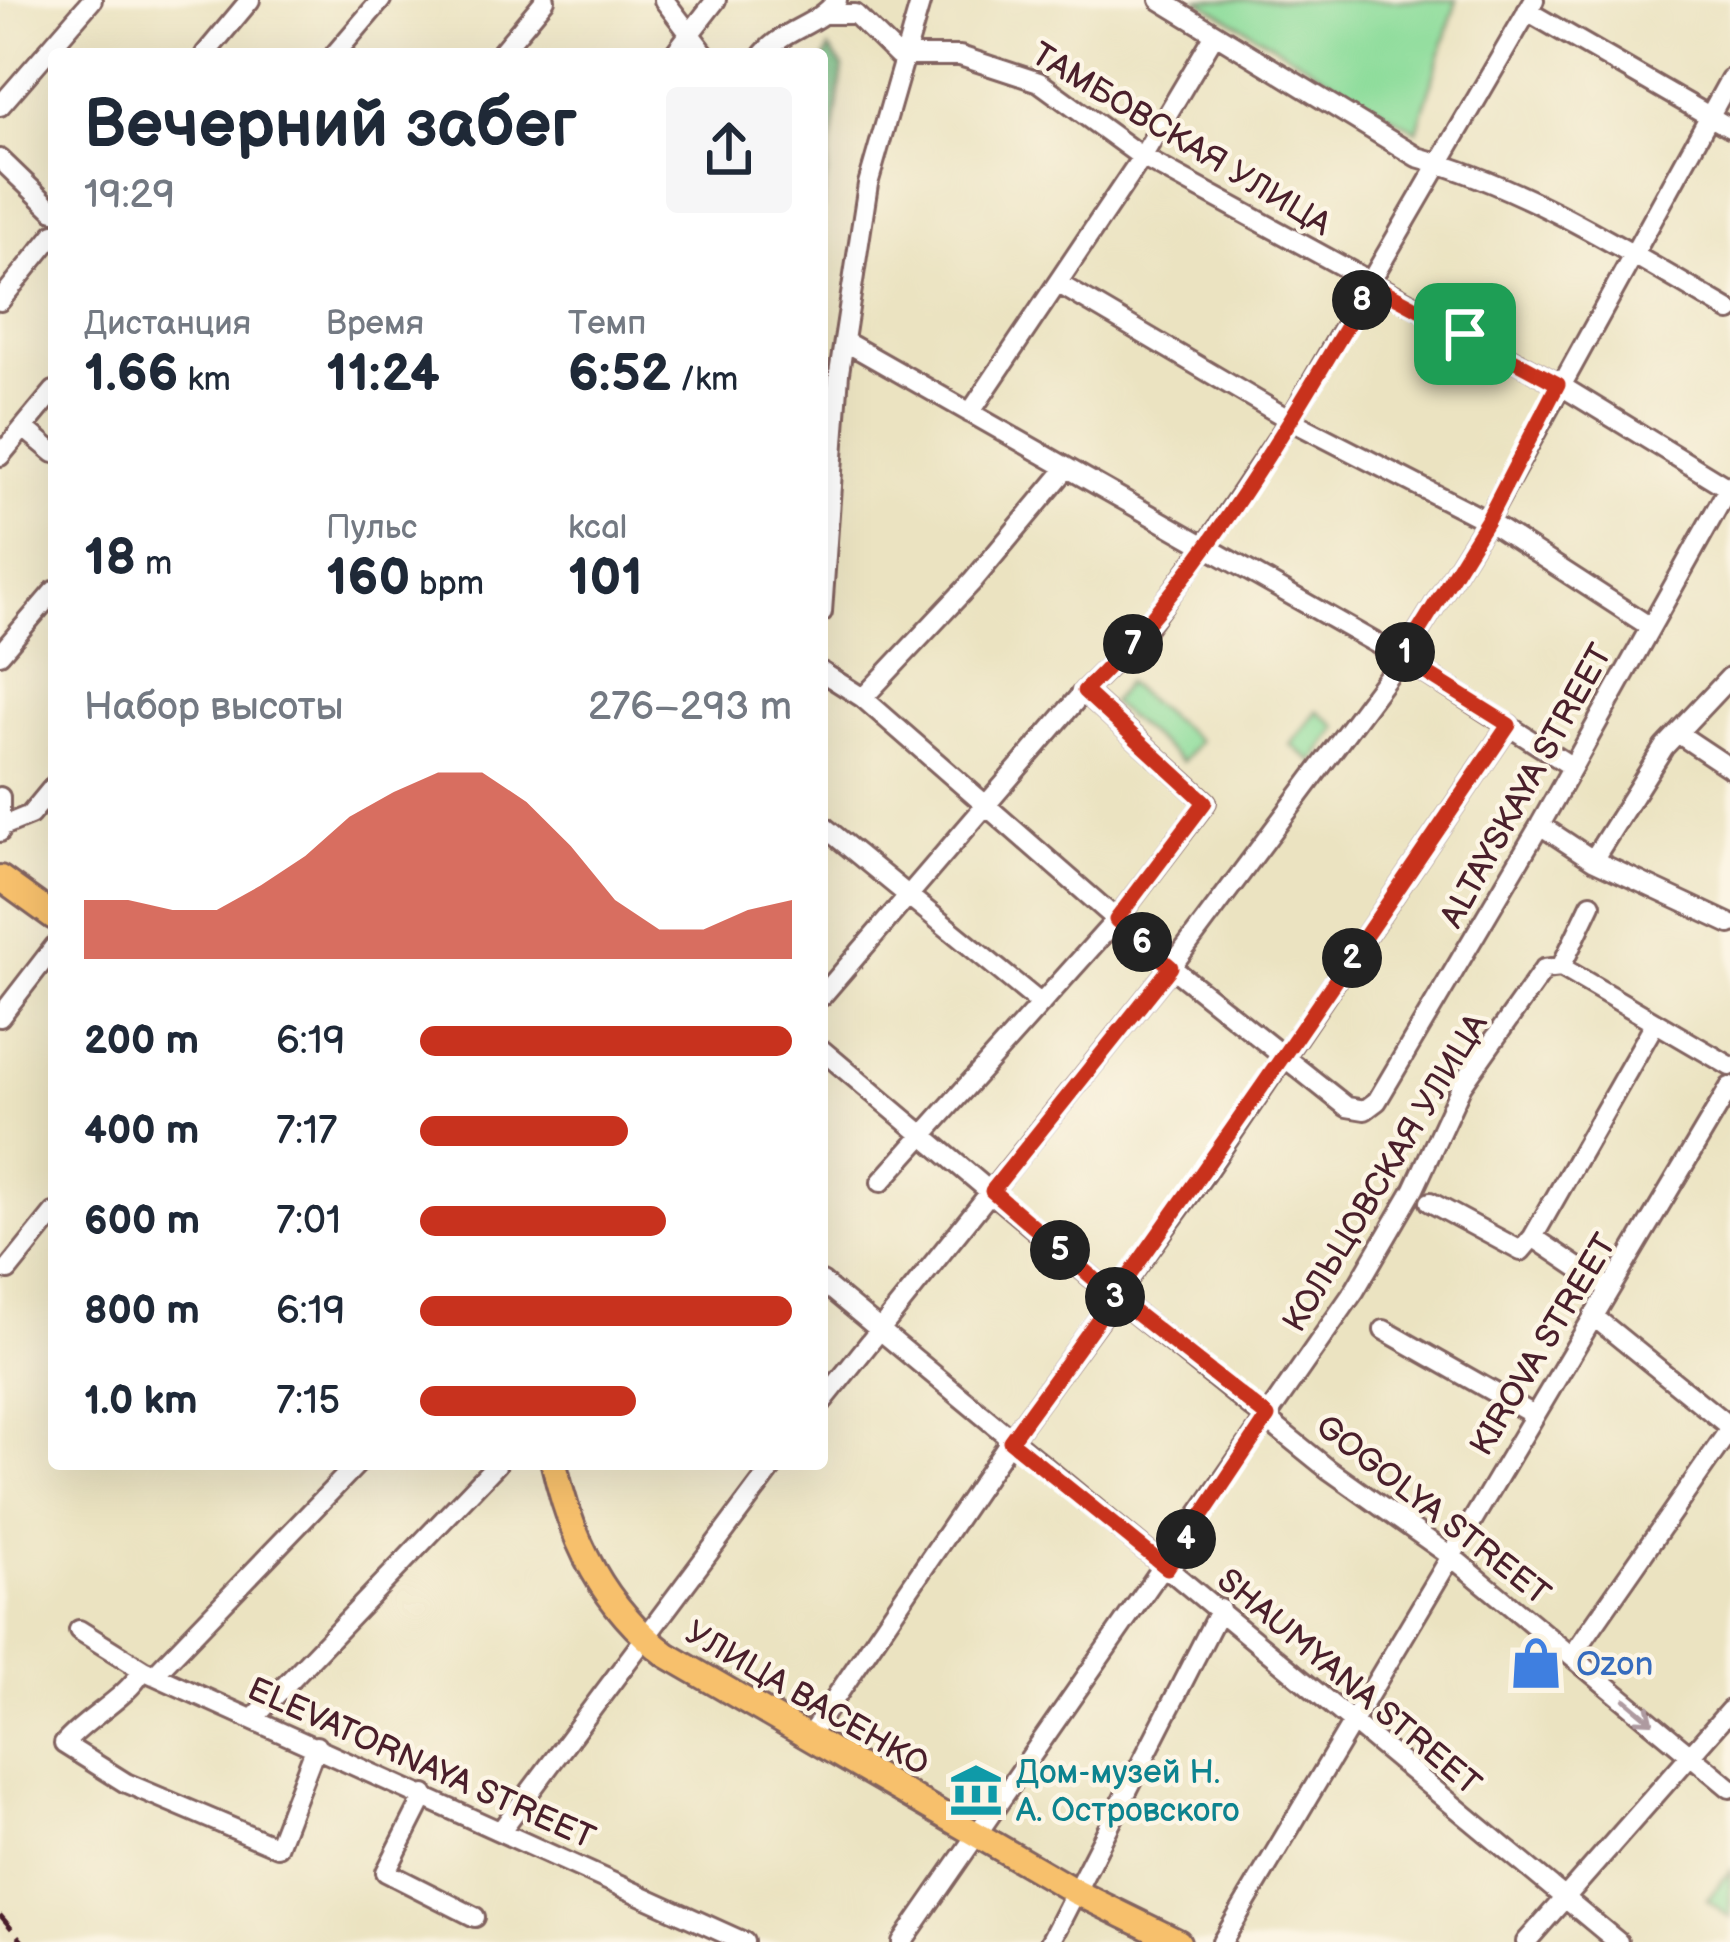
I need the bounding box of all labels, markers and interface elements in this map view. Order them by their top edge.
street label: ТАМБОВСКАЯ УЛИЦА [1024,34,1339,245]
text: Вечерний забег [84,87,577,166]
button: share [666,87,792,213]
text: 19:29 [84,172,175,219]
pin: 8 [1332,270,1392,330]
text: 8 [1352,280,1372,320]
pin [1414,283,1516,385]
icon: arrive [1432,301,1498,367]
text: Дистанция [84,304,251,344]
text: Время [326,304,424,344]
text: Темп [568,304,646,344]
text: 1.66 [84,344,179,405]
text: 11:24 [326,344,440,405]
text: 6:52 [568,344,671,405]
text: km [179,360,231,400]
text: /km [671,360,738,400]
text: Пульс [326,508,417,548]
text: kcal [568,508,627,548]
text: 18 [84,528,136,589]
text: m [136,544,172,584]
text: 160 [326,548,410,609]
text: 101 [568,548,643,609]
text: bpm [410,564,484,604]
pin: 7 [1103,614,1163,674]
pin: 1 [1375,622,1435,682]
text: 7 [1124,624,1142,664]
text: 1 [1398,632,1412,672]
street label: ALTAYSKAYA STREET [1432,637,1621,935]
text: Набор высоты [84,684,344,731]
text: 276–293 m [588,684,792,731]
pin: 6 [1112,912,1172,972]
text: 6 [1132,922,1152,962]
pin: 2 [1322,928,1382,988]
text: 2 [1342,938,1362,978]
street label: КОЛЬЦОВСКАЯ УЛИЦА [1275,1006,1497,1339]
text: 200 m [84,1018,199,1065]
text: 6:19 [276,1018,345,1065]
text: 400 m [84,1108,199,1155]
text: 7:17 [276,1108,337,1155]
text: 600 m [84,1198,200,1245]
text: 7:01 [276,1198,341,1245]
pin: 5 [1030,1220,1090,1280]
street label: KIROVA STREET [1462,1227,1626,1463]
text: 5 [1050,1230,1070,1270]
pin: 3 [1085,1267,1145,1327]
text: 3 [1105,1277,1125,1317]
text: 800 m [84,1288,200,1335]
text: 6:19 [276,1288,345,1335]
text: 1.0 km [84,1378,198,1425]
text: 7:15 [276,1378,340,1425]
street label: GOGOLYA STREET [1308,1407,1558,1615]
pin: 4 [1156,1509,1216,1569]
text: 4 [1176,1519,1196,1559]
street label: SHAUMYANA STREET [1209,1561,1489,1805]
street label: УЛИЦА ВАСЕНКО [678,1613,936,1785]
shop icon: Ozon [1507,1634,1565,1692]
place label: Ozon [1576,1645,1653,1685]
street label: ELEVATORNAYA STREET [241,1669,601,1859]
one-way arrow [1623,1698,1655,1724]
place label: Дом-музей Н. А. Островского [1015,1753,1239,1831]
museum icon: Дом-музей Н. А. Островского [947,1761,1005,1819]

